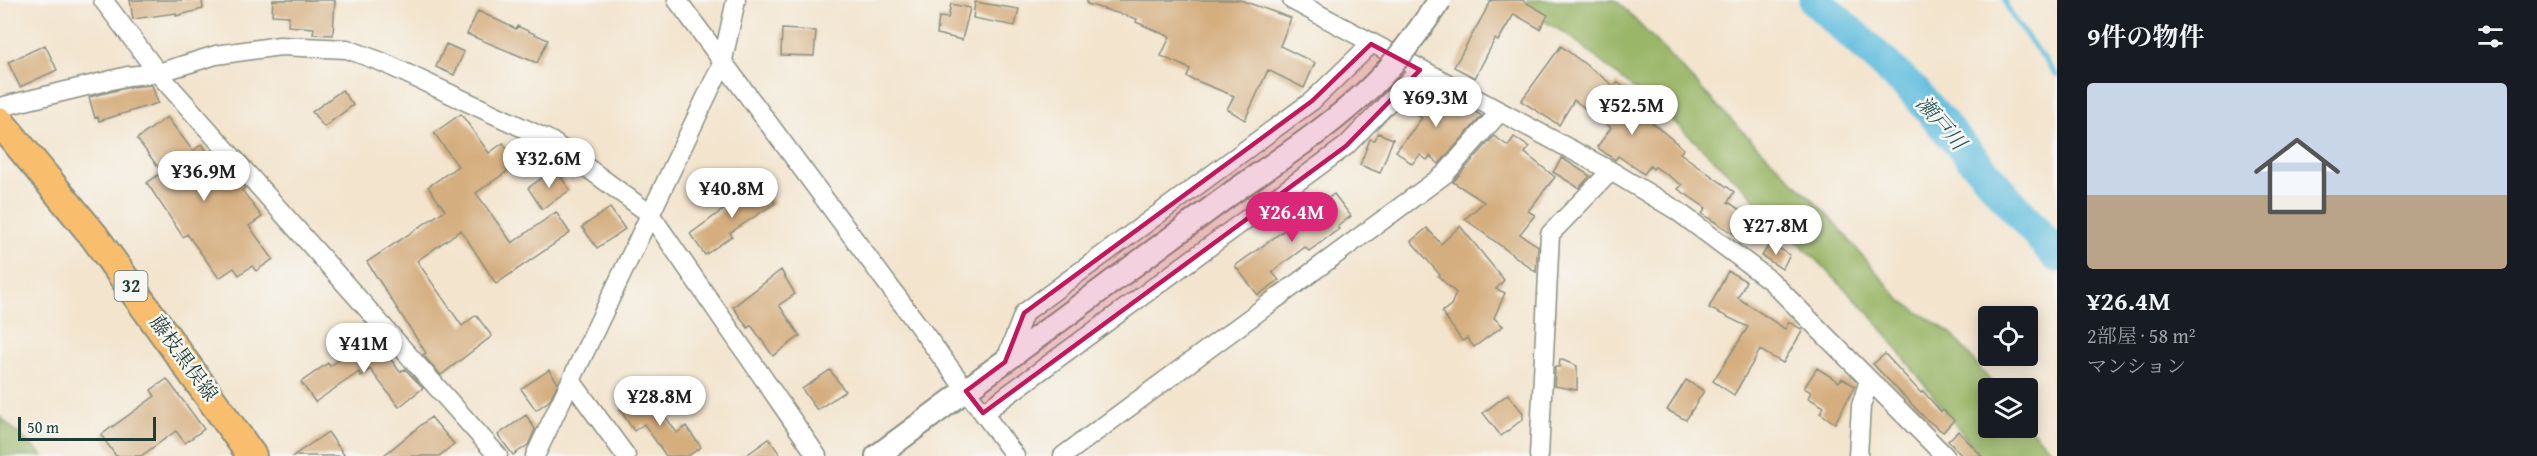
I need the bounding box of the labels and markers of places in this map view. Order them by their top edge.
pin: ¥69.3M [1387,77,1485,128]
pin: ¥52.5M [1583,85,1681,136]
pin: ¥32.6M [500,138,598,189]
pin: ¥36.9M [155,151,253,202]
pin: ¥40.8M [683,168,781,219]
pin: ¥26.4M [1243,192,1341,243]
pin: ¥27.8M [1727,205,1825,256]
pin: ¥41M [328,323,400,374]
pin: ¥28.8M [611,376,709,427]

